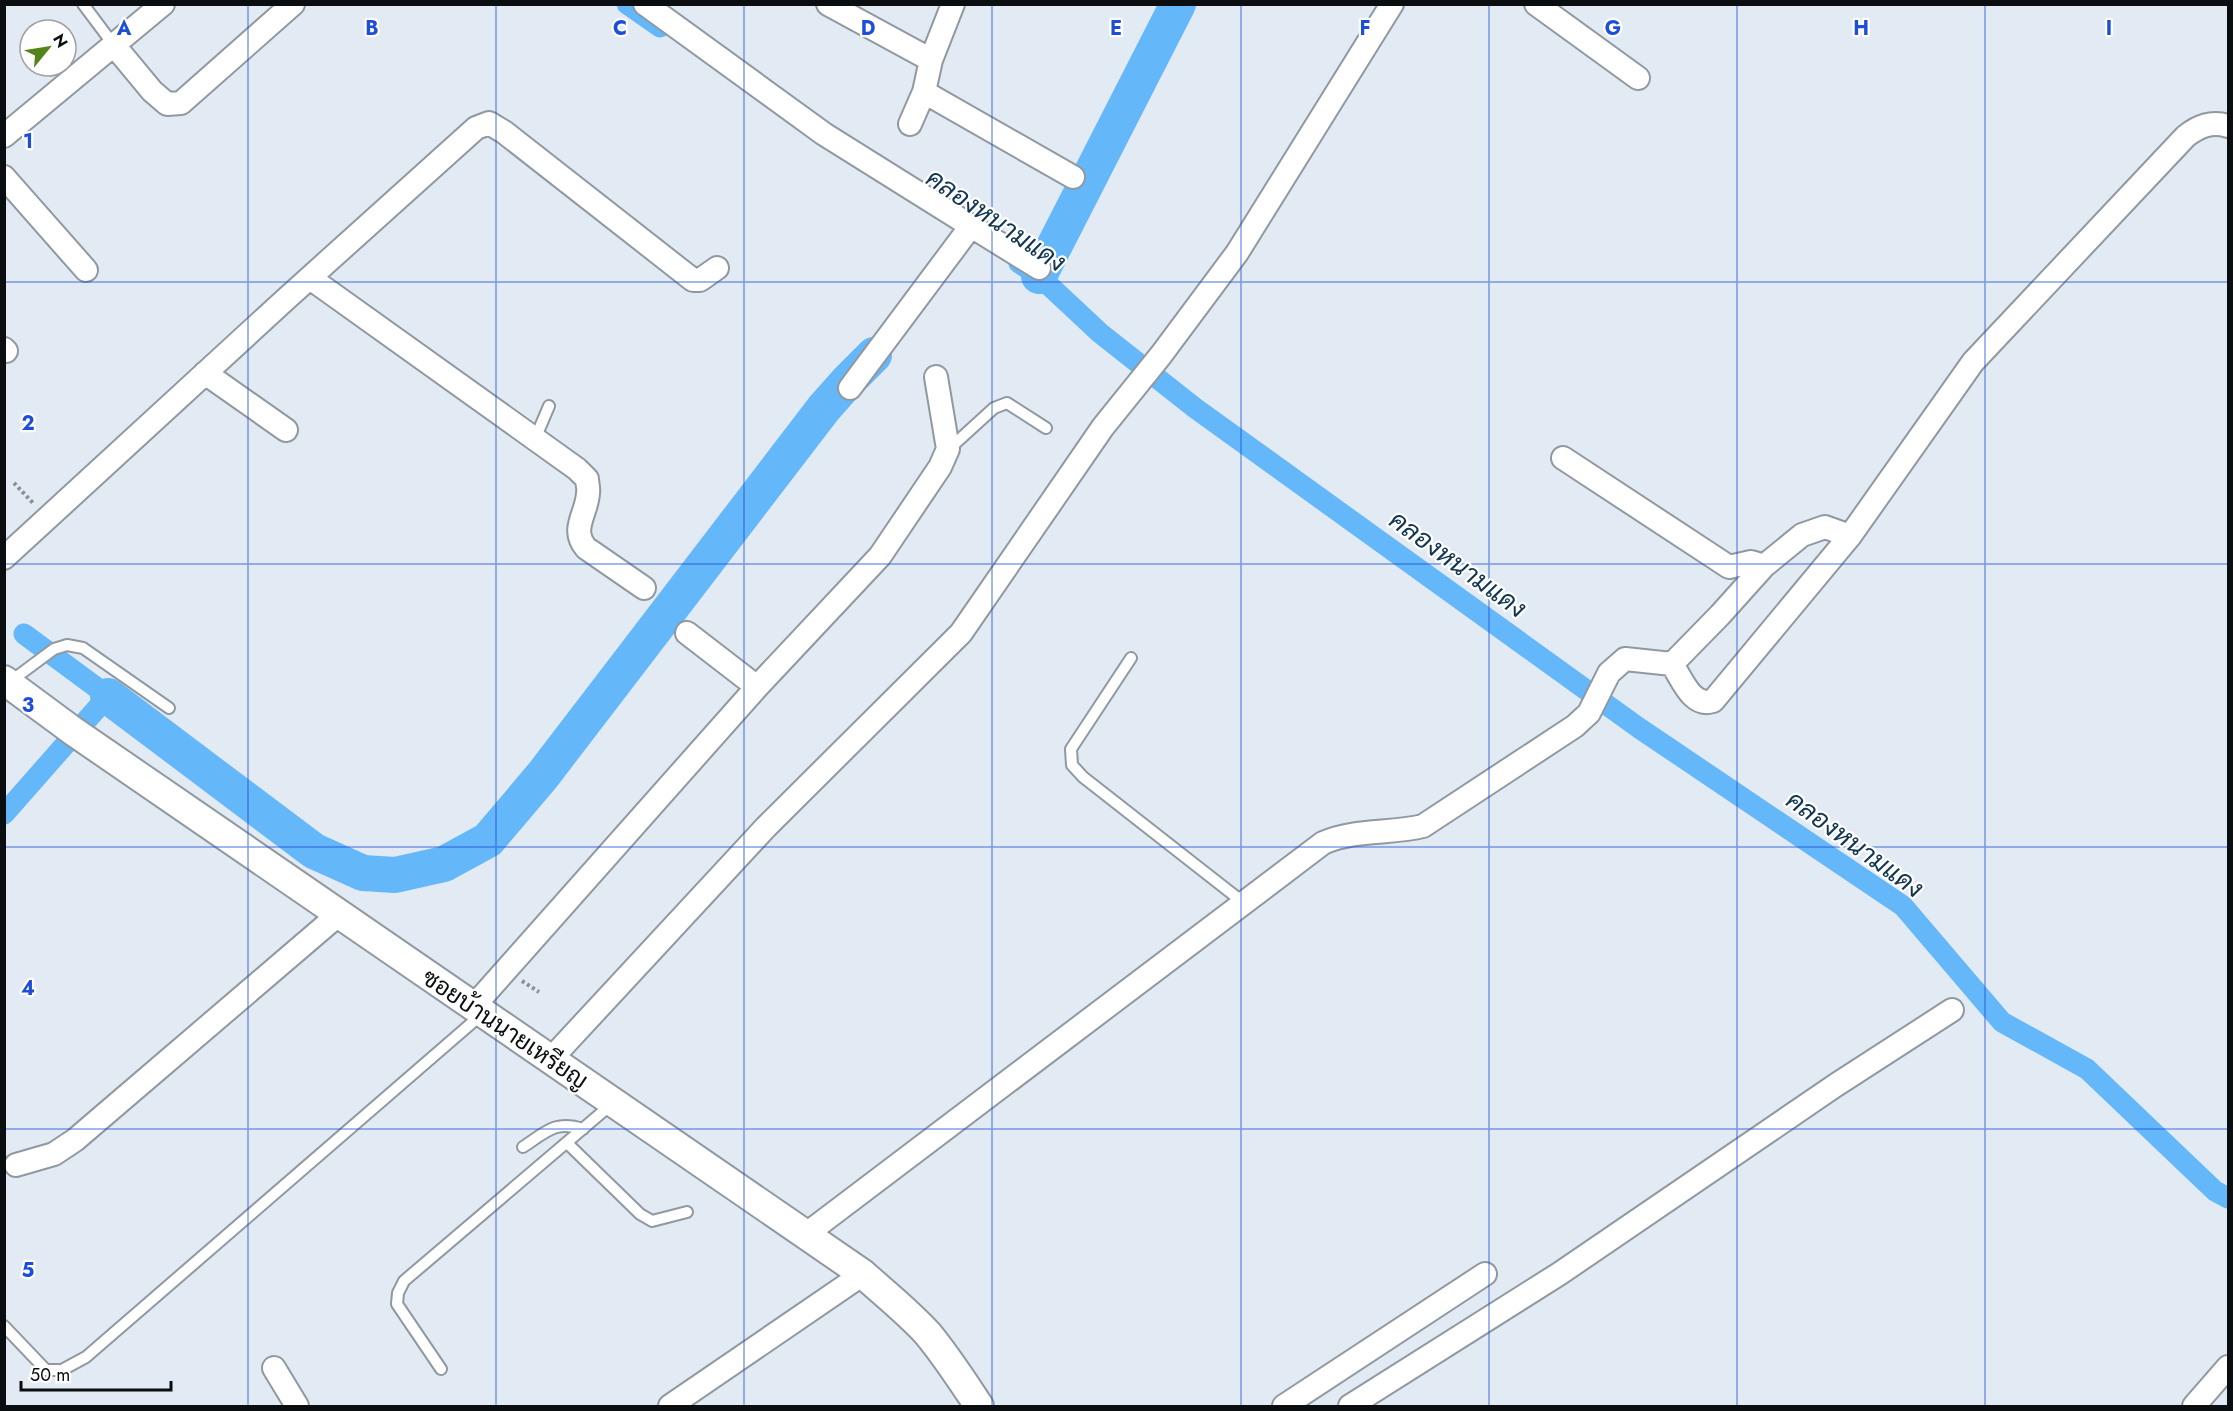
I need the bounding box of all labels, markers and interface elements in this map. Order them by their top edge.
text: A [116,14,132,43]
text: B [365,14,379,43]
text: C [613,14,627,43]
text: D [861,14,875,43]
text: E [1110,14,1122,43]
text: F [1359,14,1371,43]
text: G [1605,14,1621,43]
text: H [1853,14,1869,43]
text: I [2106,14,2112,43]
north arrow [18,18,78,78]
text: N [47,29,74,52]
text: 1 [23,127,33,156]
water label: คลองหนามแดง [918,159,1074,281]
text: 2 [21,409,35,438]
water label: คลองหนามแดง [1381,501,1535,627]
text: 3 [22,691,34,720]
water label: คลองหนามแดง [1778,781,1932,907]
street label: ซอยบ้านนายเหรียญ [415,960,595,1097]
text: 4 [21,974,35,1003]
text: 5 [22,1256,35,1285]
scale bar [21,1354,171,1392]
text: 50 m [30,1362,70,1388]

